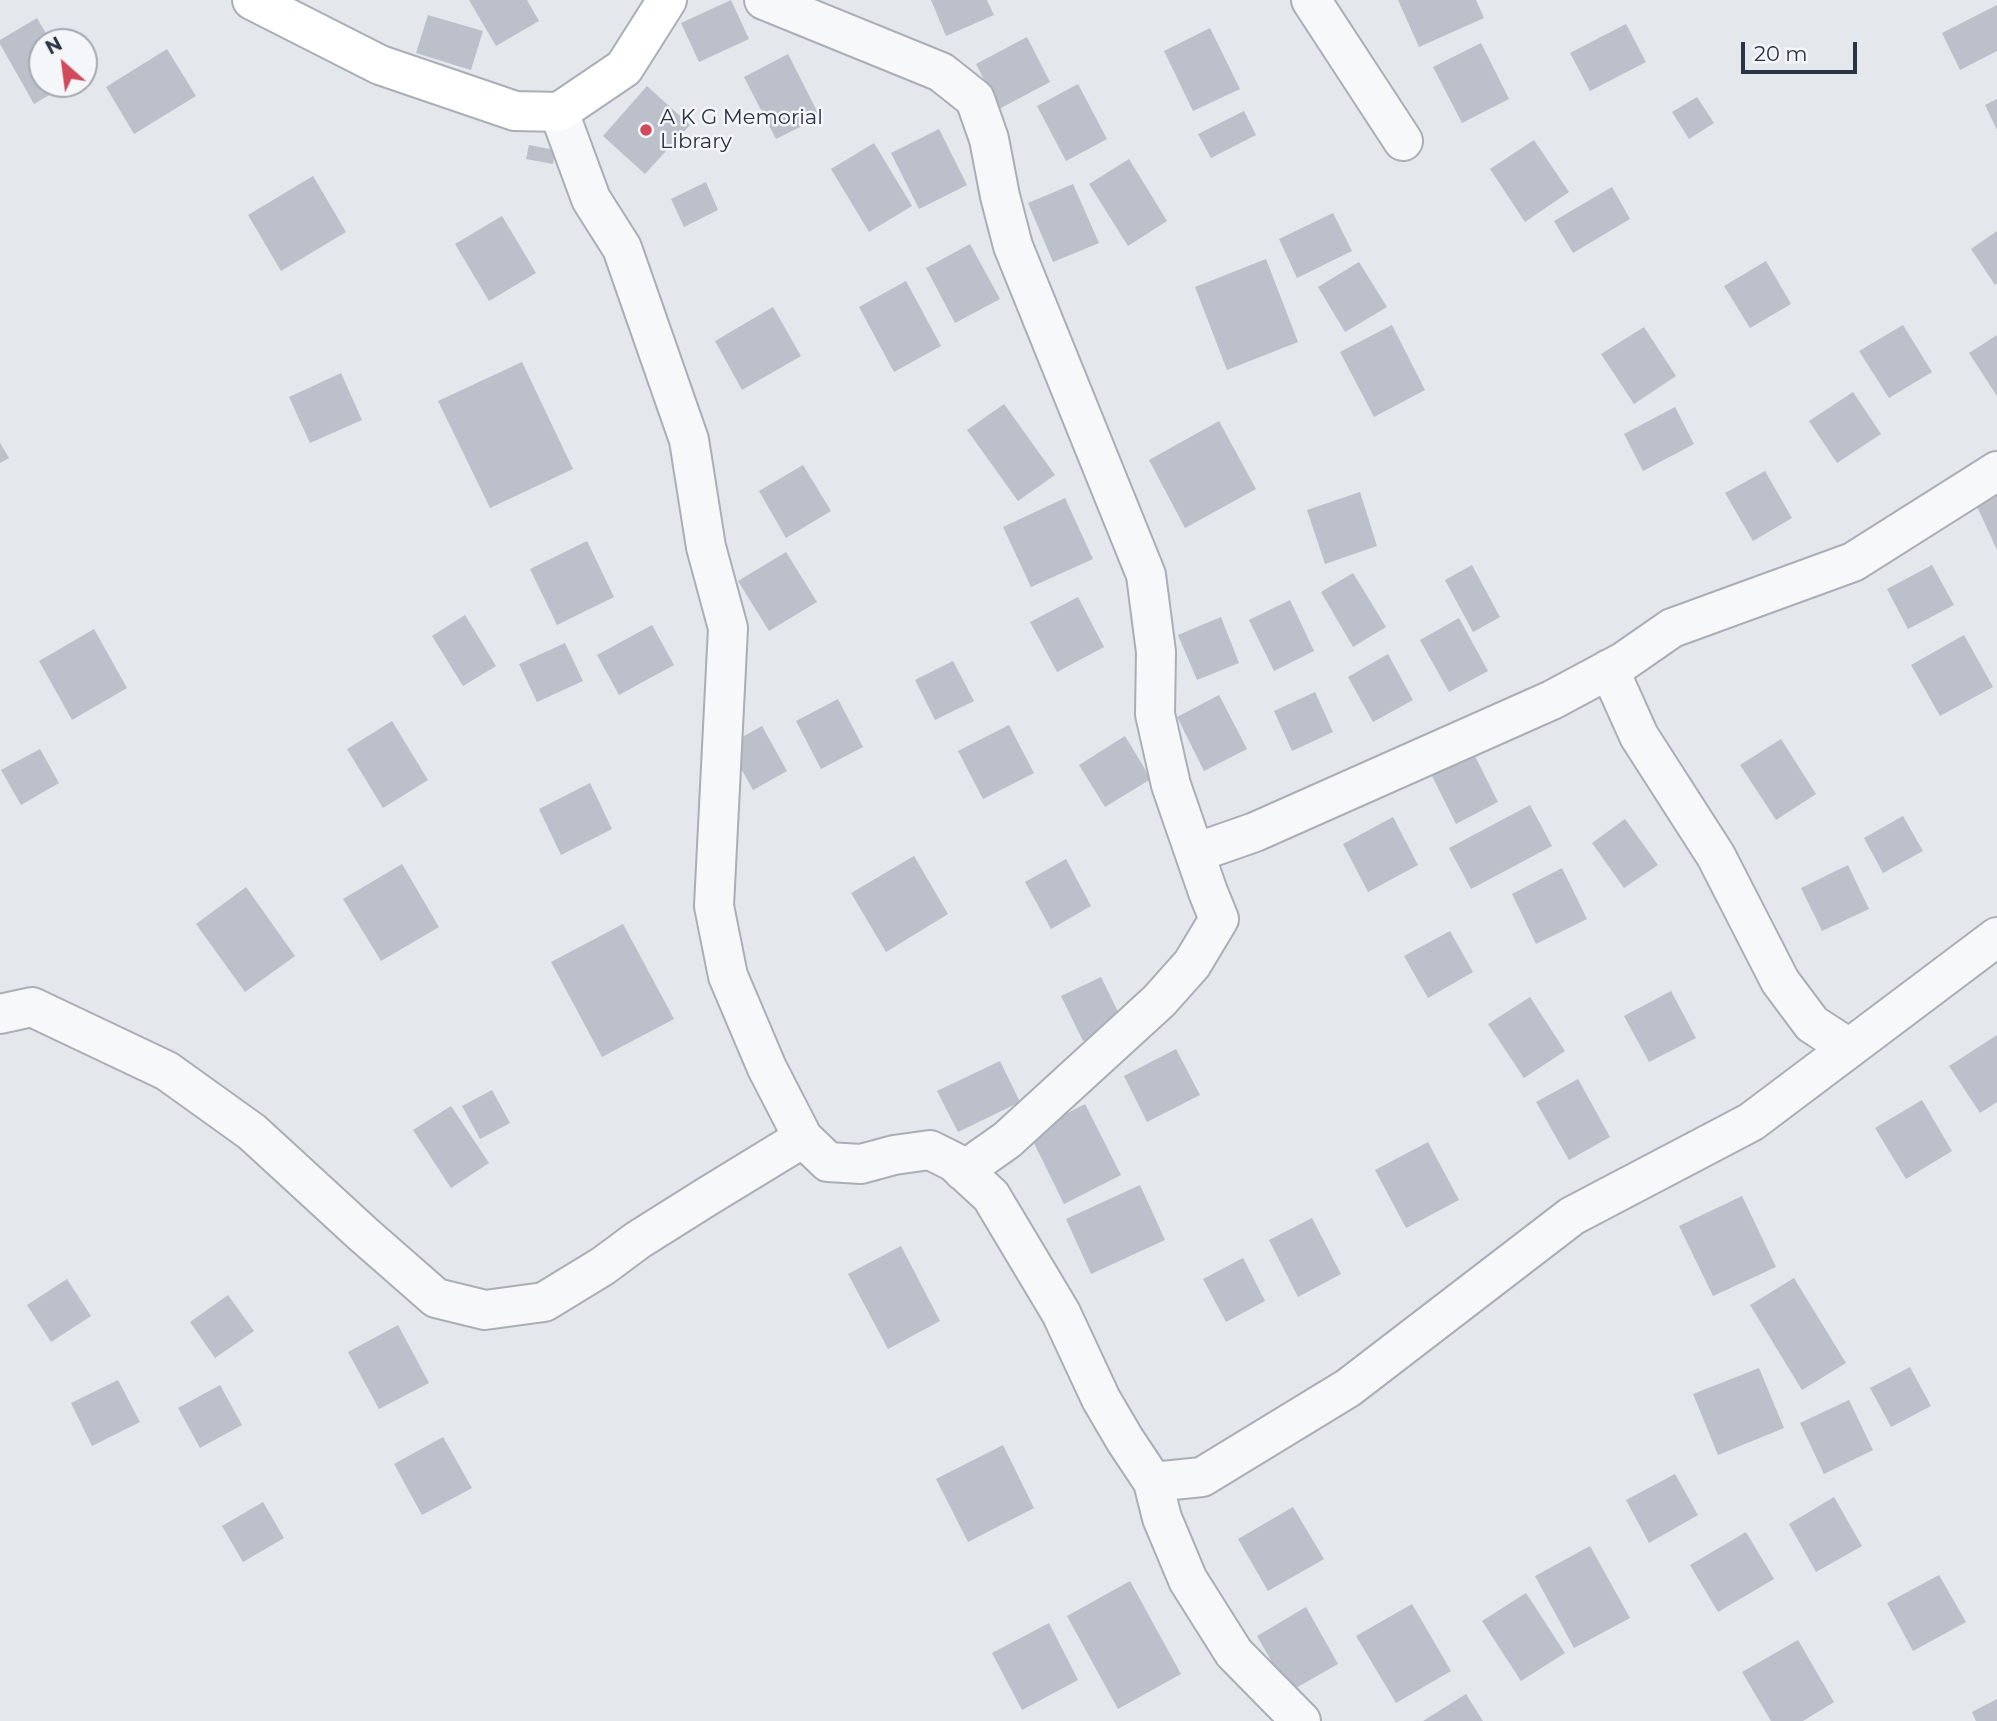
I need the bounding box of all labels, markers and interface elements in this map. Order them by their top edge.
north arrow [28,28,98,98]
scale bar [1745,28,1860,72]
text: N [42,32,66,60]
text: 20 m [1754,41,1808,66]
place label: A K G Memorial Library [660,105,823,155]
marker: A K G Memorial Library [638,122,654,138]

